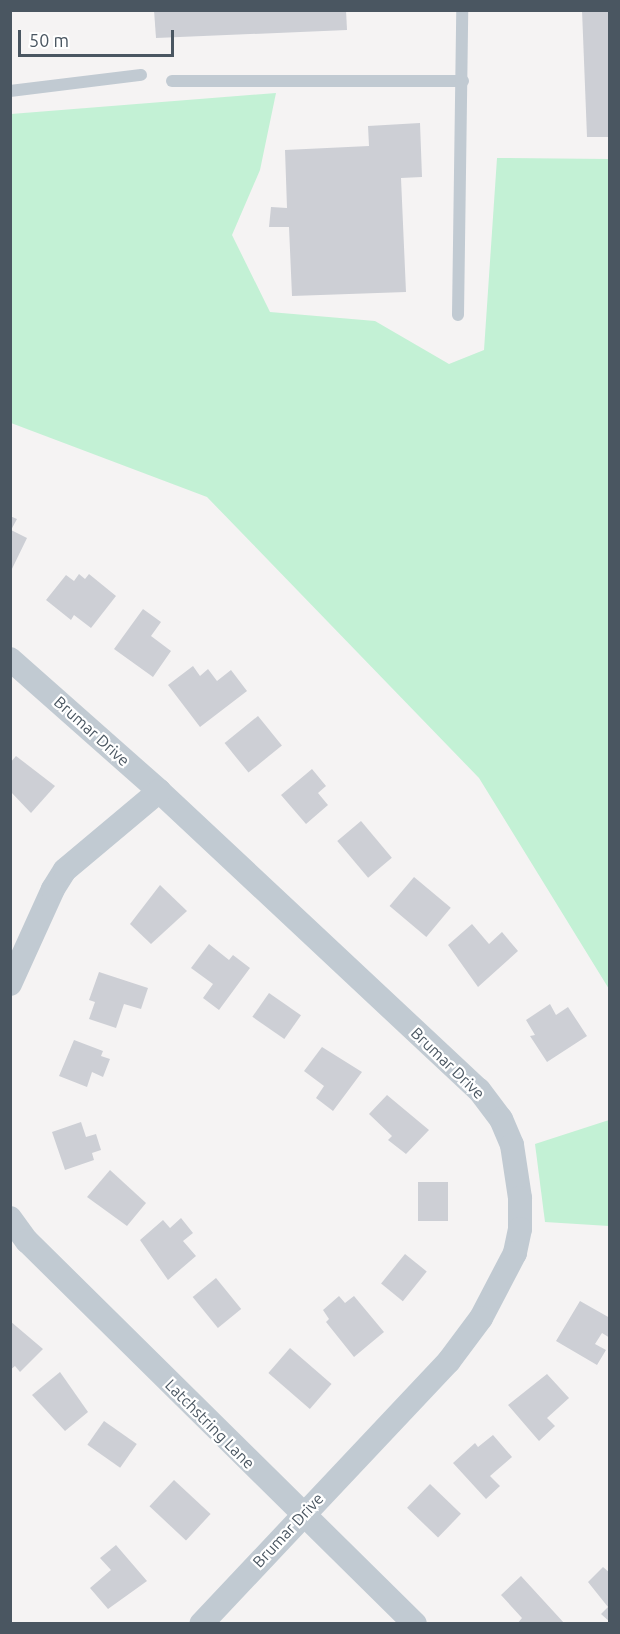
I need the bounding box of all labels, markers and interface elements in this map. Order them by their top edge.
scale bar [21,18,177,56]
text: 50 m [29,30,69,50]
street label: Brumar Drive [50,692,134,770]
street label: Brumar Drive [407,1023,489,1103]
street label: Latchstring Lane [161,1375,259,1473]
street label: Brumar Drive [249,1489,327,1571]

